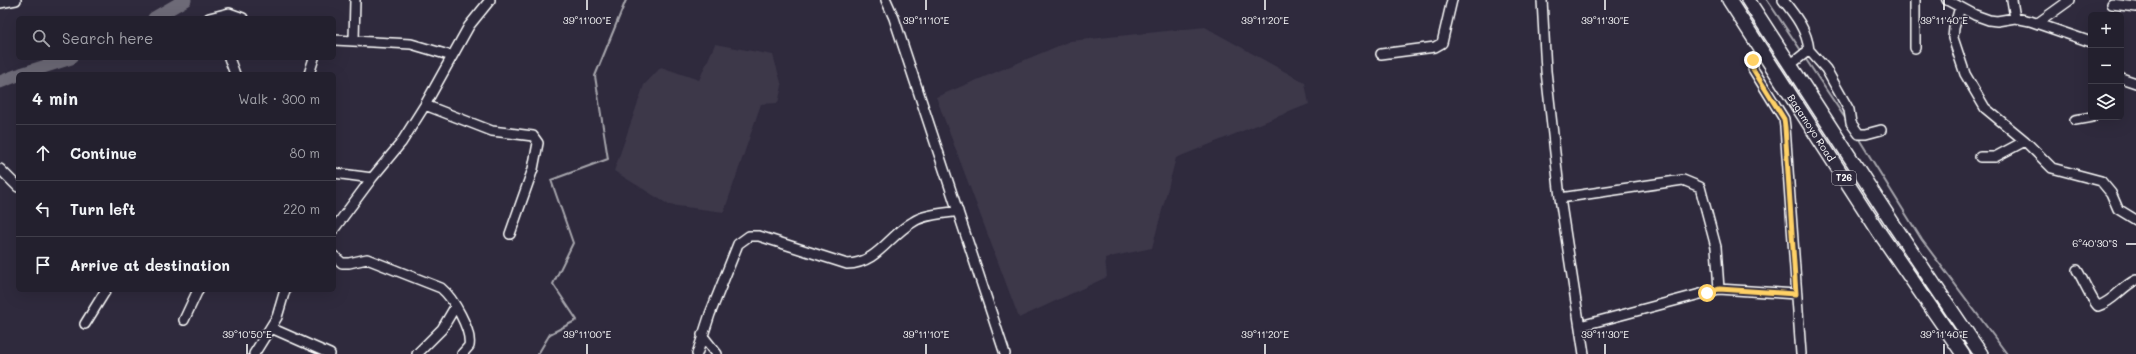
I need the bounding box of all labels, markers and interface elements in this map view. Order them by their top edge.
map controls [2088,12,2124,120]
button: + [2088,12,2124,48]
text: 39°11'00"E [563,13,611,27]
text: 39°11'10"E [903,13,950,27]
text: 39°11'20"E [1241,13,1289,27]
text: 39°11'30"E [1581,13,1629,27]
text: 39°11'40"E [1920,13,1968,27]
search box [16,16,336,60]
icon: search [30,27,52,49]
text: Search here [62,28,153,48]
button: − [2088,48,2124,84]
route end [1744,51,1762,69]
button: layers [2088,84,2124,120]
text: 4 min [32,87,78,109]
text: Walk · 300 m [238,90,320,107]
street label: Bagamoyo Road [1785,91,1839,164]
icon: ahead [32,142,54,164]
text: Continue [70,143,137,163]
text: 80 m [290,144,320,161]
road number: T26 [1832,171,1856,185]
icon: left [32,198,54,220]
text: Turn left [70,199,135,219]
text: 220 m [283,200,320,217]
text: 6°40'30"S [2072,236,2118,250]
icon: arrive [32,254,54,276]
text: Arrive at destination [70,255,230,275]
route start [1698,284,1716,302]
text: 39°10'50"E [222,327,272,341]
text: 39°11'00"E [563,327,611,341]
text: 39°11'10"E [903,327,950,341]
text: 39°11'20"E [1241,327,1289,341]
text: 39°11'30"E [1581,327,1629,341]
text: 39°11'40"E [1920,327,1968,341]

